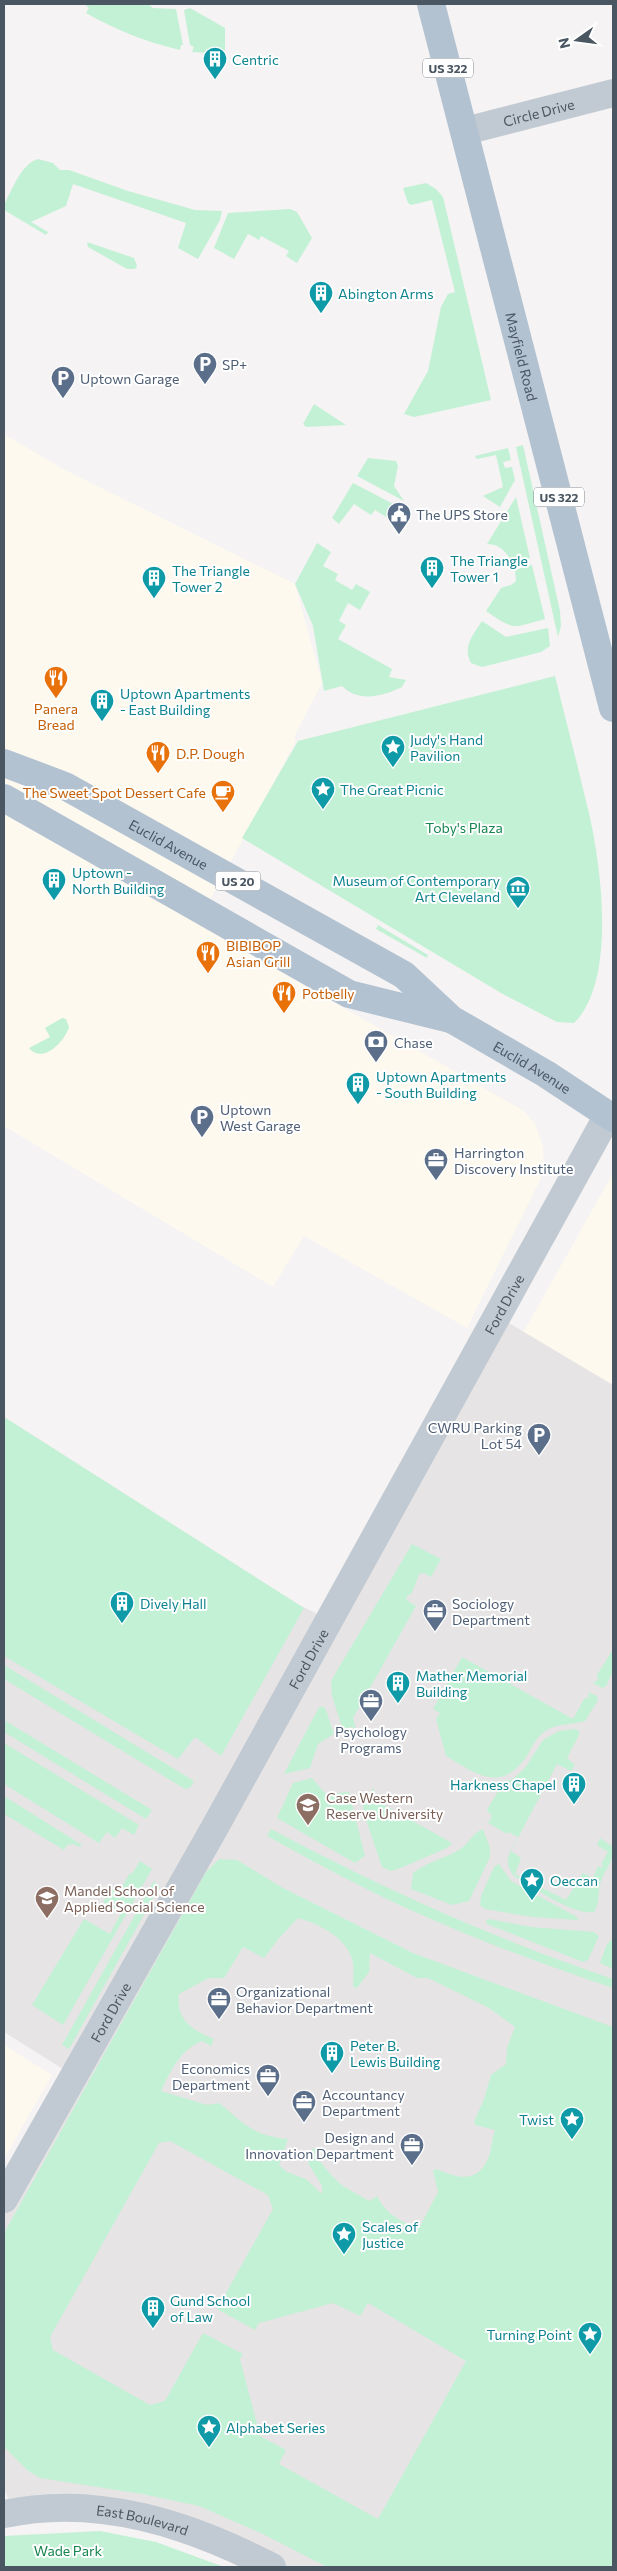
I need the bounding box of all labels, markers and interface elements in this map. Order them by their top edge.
north arrow [552,15,602,65]
text: N [554,36,573,50]
building icon: Centric [202,46,228,80]
place label: Centric [232,51,279,68]
road number: US 322 [423,58,473,78]
street label: Circle Drive [501,95,576,129]
building icon: Abington Arms [308,280,334,314]
place label: Abington Arms [338,285,434,302]
street label: Mayfield Road [502,310,542,403]
parking icon: SP+ [192,351,218,385]
place label: SP+ [222,356,247,373]
parking icon: Uptown Garage [50,365,76,399]
place label: Uptown Garage [80,370,179,387]
road number: US 322 [534,488,584,507]
public building icon: The UPS Store [386,501,412,535]
place label: The UPS Store [416,506,508,523]
place label: The Triangle Tower 1 [450,552,528,585]
building icon: The Triangle Tower 1 [419,555,445,589]
place label: The Triangle Tower 2 [172,562,250,595]
building icon: The Triangle Tower 2 [141,565,167,599]
restaurant icon: Panera Bread [43,665,69,699]
place label: Uptown Apartments - East Building [120,685,250,718]
building icon: Uptown Apartments - East Building [89,688,115,722]
place label: Panera Bread [34,700,78,733]
place label: Judy's Hand Pavilion [410,731,483,764]
place icon: Judy's Hand Pavilion [380,734,406,768]
restaurant icon: D.P. Dough [145,740,171,774]
place label: D.P. Dough [176,745,245,762]
place icon: The Great Picnic [310,776,336,810]
cafe icon: The Sweet Spot Dessert Cafe [210,779,236,813]
place label: The Great Picnic [340,781,444,798]
place label: The Sweet Spot Dessert Cafe [23,784,206,801]
street label: Euclid Avenue [126,815,211,873]
park label: Toby's Plaza [425,819,503,836]
place label: Uptown - North Building [72,864,165,897]
building icon: Uptown - North Building [41,867,67,901]
road number: US 20 [216,871,260,890]
place label: Museum of Contemporary Art Cleveland [332,872,500,905]
museum icon: Museum of Contemporary Art Cleveland [505,875,531,909]
place label: BIBIBOP Asian Grill [226,937,290,970]
restaurant icon: BIBIBOP Asian Grill [195,940,221,974]
restaurant icon: Potbelly [271,980,297,1014]
place label: Potbelly [302,985,355,1002]
bank icon: Chase [363,1029,389,1063]
place label: Chase [394,1034,433,1051]
street label: Euclid Avenue [490,1037,574,1097]
place label: Uptown Apartments - South Building [376,1068,506,1101]
building icon: Uptown Apartments - South Building [345,1071,371,1105]
place label: Uptown West Garage [220,1101,301,1134]
parking icon: Uptown West Garage [189,1104,215,1138]
place label: Harrington Discovery Institute [454,1144,573,1177]
office icon: Harrington Discovery Institute [423,1147,449,1181]
street label: Ford Drive [480,1271,527,1337]
place label: CWRU Parking Lot 54 [428,1419,523,1452]
parking icon: CWRU Parking Lot 54 [526,1422,552,1456]
building icon: Dively Hall [109,1590,135,1624]
place label: Dively Hall [140,1595,207,1612]
place label: Sociology Department [452,1595,530,1628]
office icon: Sociology Department [422,1598,448,1632]
street label: Ford Drive [285,1626,331,1692]
place label: Mather Memorial Building [416,1667,527,1700]
building icon: Mather Memorial Building [385,1670,411,1704]
office icon: Psychology Programs [358,1688,384,1722]
place label: Psychology Programs [335,1723,407,1756]
building icon: Harkness Chapel [561,1771,587,1805]
place label: Harkness Chapel [450,1776,556,1793]
place label: Case Western Reserve University [326,1789,443,1822]
school or university icon: Case Western Reserve University [295,1792,321,1826]
place icon: Oeccan [519,1867,545,1901]
place label: Oeccan [550,1872,598,1889]
place label: Mandel School of Applied Social Science [64,1882,205,1915]
school or university icon: Mandel School of Applied Social Science [34,1885,60,1919]
street label: Ford Drive [86,1979,134,2045]
place label: Organizational Behavior Department [236,1983,373,2016]
office icon: Organizational Behavior Department [206,1986,232,2020]
place label: Peter B. Lewis Building [350,2037,441,2070]
building icon: Peter B. Lewis Building [319,2040,345,2074]
place label: Economics Department [172,2060,250,2093]
office icon: Economics Department [255,2063,281,2097]
place label: Accountancy Department [322,2086,405,2119]
office icon: Accountancy Department [291,2089,317,2123]
place icon: Twist [559,2106,585,2140]
place label: Twist [519,2111,554,2128]
place label: Design and Innovation Department [245,2129,394,2162]
office icon: Design and Innovation Department [399,2132,425,2166]
place label: Scales of Justice [362,2218,419,2251]
place icon: Scales of Justice [331,2221,357,2255]
place label: Gund School of Law [170,2292,250,2325]
building icon: Gund School of Law [140,2295,166,2329]
place icon: Turning Point [577,2321,603,2355]
place label: Turning Point [487,2326,572,2343]
place icon: Alphabet Series [196,2414,222,2448]
place label: Alphabet Series [226,2419,325,2436]
street label: East Boulevard [95,2501,191,2538]
park label: Wade Park [34,2542,103,2559]

